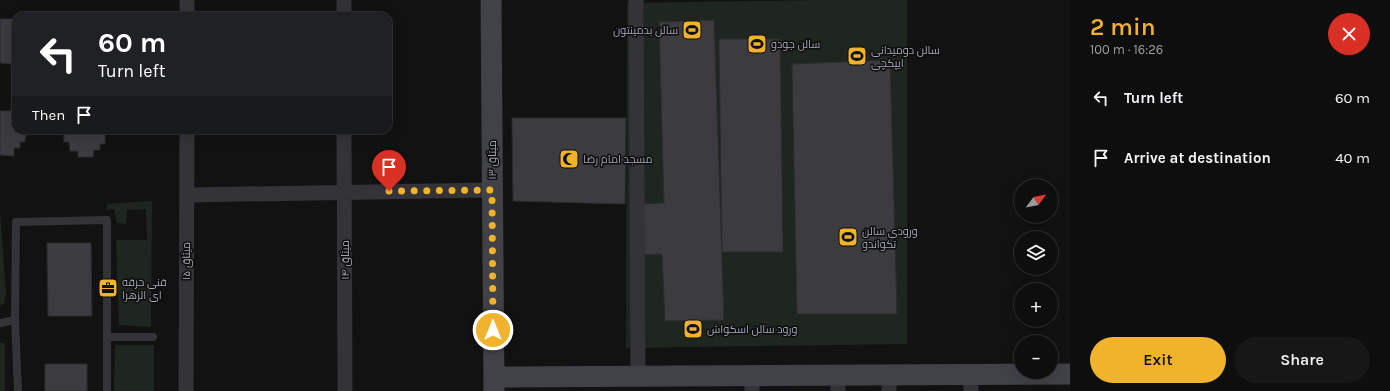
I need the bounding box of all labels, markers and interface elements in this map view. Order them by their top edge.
text: 2 min [1090,13,1156,41]
button: close [1328,13,1370,55]
sports icon: سالن بدمینتون [681,19,703,41]
place label: سالن بدمینتون [613,24,678,37]
text: 60 m [98,26,166,59]
icon: left [32,28,84,80]
sports icon: سالن جودو [746,33,768,55]
place label: سالن جودو [771,38,820,51]
text: 100 m · 16:26 [1090,42,1163,57]
place label: سالن دومیدانی ایپکچی [871,44,940,70]
sports icon: سالن دومیدانی ایپکچی [846,45,868,67]
text: Turn left [98,60,166,82]
icon: left [1090,87,1112,109]
text: Turn left [1124,89,1183,107]
text: 60 m [1335,89,1370,107]
icon: arrive [73,104,95,126]
text: Then [32,106,65,124]
street label: میثاق ۱۳ [486,140,499,180]
icon: arrive [1090,147,1112,169]
mosque icon: مسجد امام رضا [558,148,580,170]
text: Arrive at destination [1124,149,1271,167]
text: 40 m [1335,149,1370,167]
pin [372,150,406,191]
place label: مسجد امام رضا [583,153,653,167]
icon: arrive [378,156,400,178]
north arrow [1014,179,1058,223]
map controls [1014,179,1058,379]
place label: ورودی سالن تکواندو [862,225,918,251]
sports icon: ورودی سالن تکواندو [837,226,859,248]
button: layers [1014,231,1058,275]
street label: میثاق ۱۴ [339,240,352,280]
street label: میثاق ۱۵ [180,242,193,280]
place label: فنی حرفه ای الزهرا [122,276,167,302]
office icon: فنی حرفه ای الزهرا [97,277,119,299]
button: + [1014,283,1058,327]
position arrow [472,309,514,351]
sports icon: ورود سالن اسکواش [682,318,704,340]
place label: ورود سالن اسکواش [707,323,797,336]
button: − [1014,335,1058,379]
button: Exit [1090,337,1226,383]
button: Share [1234,337,1370,383]

